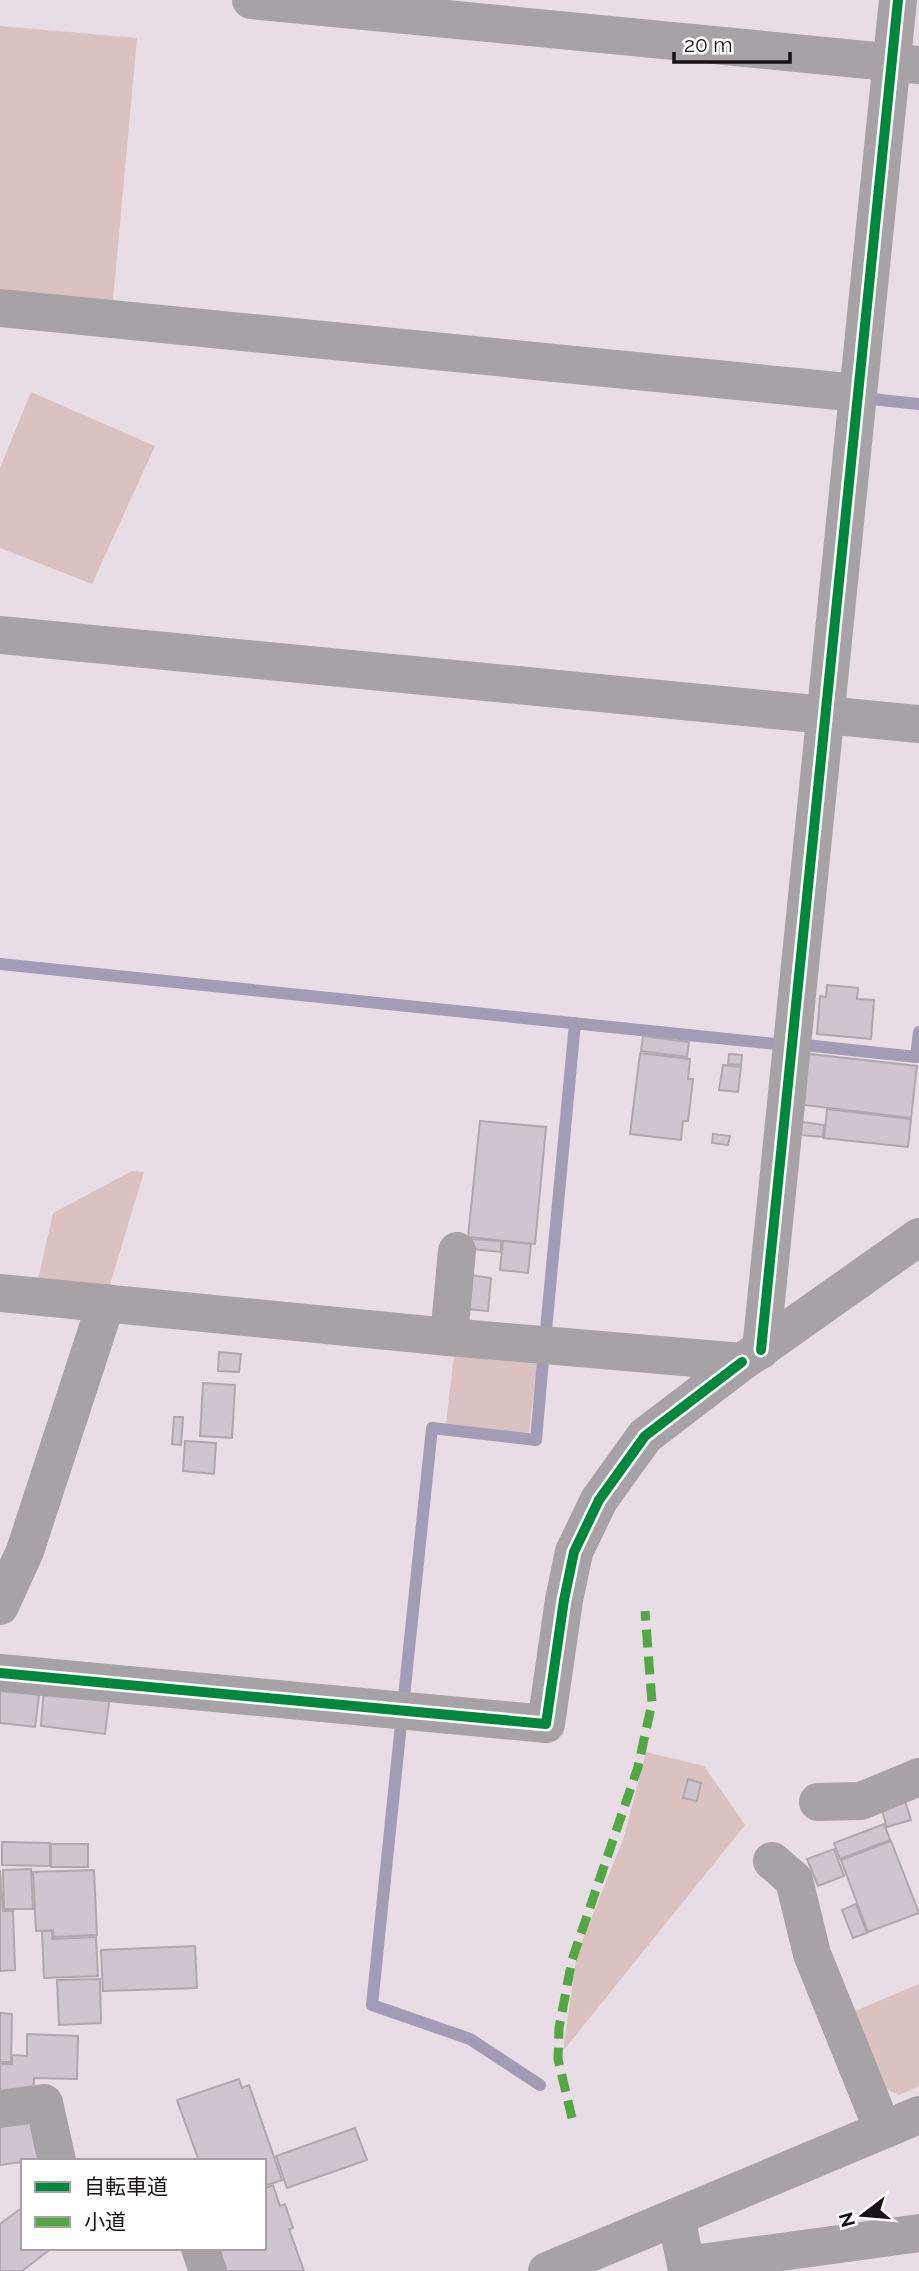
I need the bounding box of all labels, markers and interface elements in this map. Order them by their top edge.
scale bar [674,21,790,65]
text: 20 m [684,32,732,57]
legend [21,2159,266,2250]
text: 自転車道 [84,2174,168,2199]
north arrow [828,2180,898,2250]
text: 小道 [84,2209,126,2234]
text: N [834,2210,859,2230]

